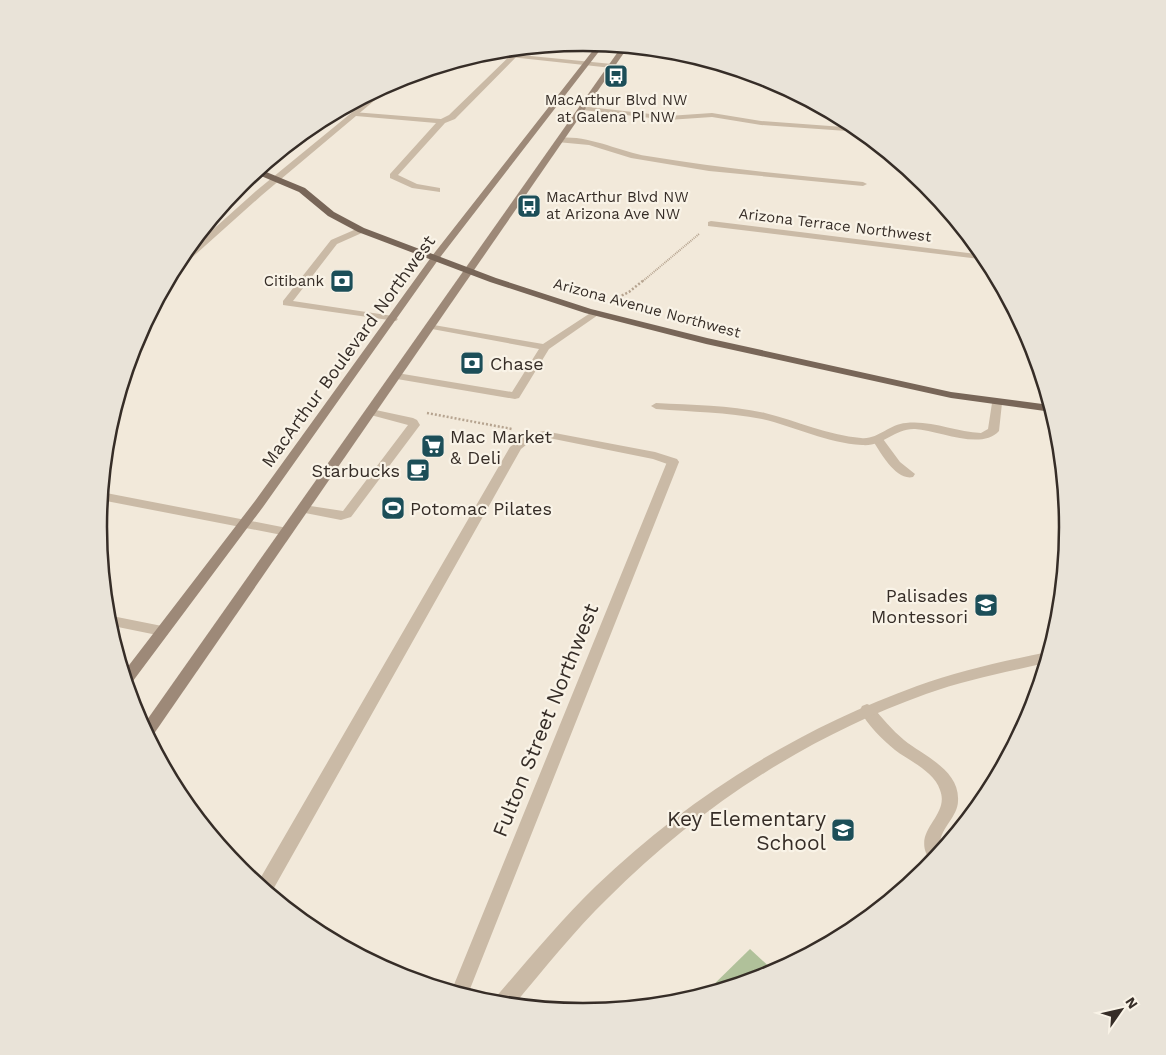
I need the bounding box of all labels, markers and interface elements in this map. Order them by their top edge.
bus stop icon: MacArthur Blvd NW at Galena Pl NW [603,63,629,89]
place label: MacArthur Blvd NW at Galena Pl NW [545,91,687,126]
place label: MacArthur Blvd NW at Arizona Ave NW [546,188,689,223]
bus stop icon: MacArthur Blvd NW at Arizona Ave NW [516,193,542,219]
street label: Arizona Terrace Northwest [738,204,933,246]
street label: MacArthur Boulevard Northwest [257,231,440,471]
bank icon: Citibank [329,268,355,294]
place label: Citibank [264,272,324,290]
street label: Arizona Avenue Northwest [551,274,743,342]
bank icon: Chase [459,350,485,376]
place label: Chase [490,353,544,374]
place label: Mac Market & Deli [450,426,552,468]
supermarket icon: Mac Market & Deli [420,433,446,459]
cafe icon: Starbucks [405,457,431,483]
place label: Starbucks [311,460,400,481]
sports icon: Potomac Pilates [380,495,406,521]
place label: Potomac Pilates [410,498,552,519]
place label: Palisades Montessori [871,585,968,627]
school or university icon: Palisades Montessori [973,592,999,618]
street label: Fulton Street Northwest [487,599,603,840]
place label: Key Elementary School [667,806,827,855]
school or university icon: Key Elementary School [830,817,856,843]
north arrow [1096,985,1146,1035]
text: N [1122,994,1141,1012]

